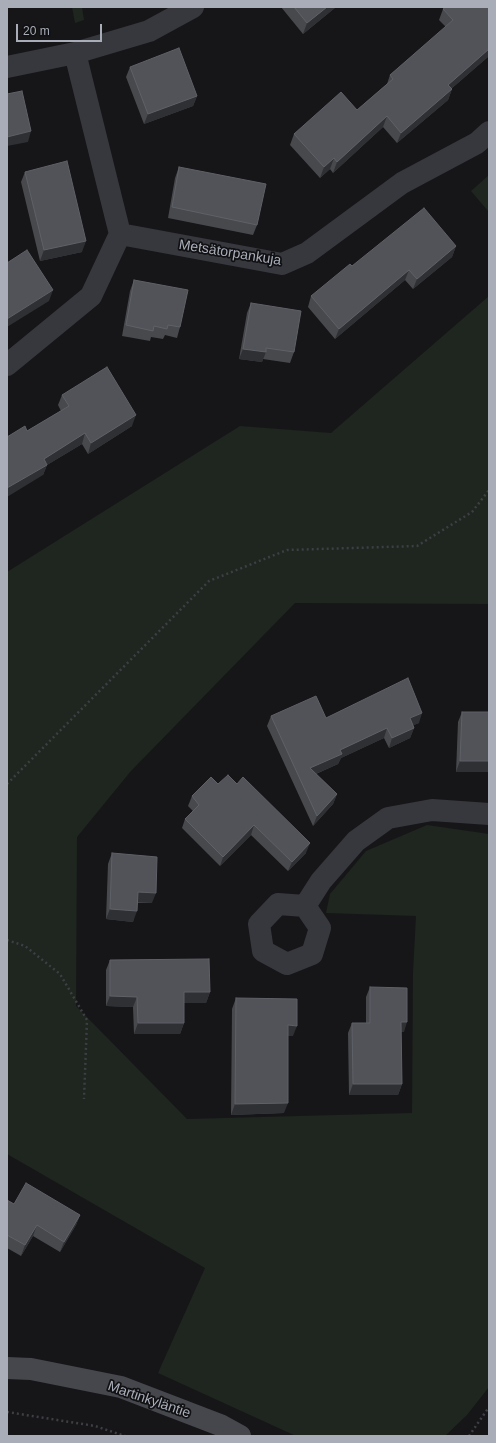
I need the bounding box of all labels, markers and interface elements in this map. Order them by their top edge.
scale bar [18,16,104,42]
text: 20 m [23,24,50,38]
street label: Metsätorpankuja [178,237,282,269]
street label: Martinkyläntie [105,1378,193,1422]

